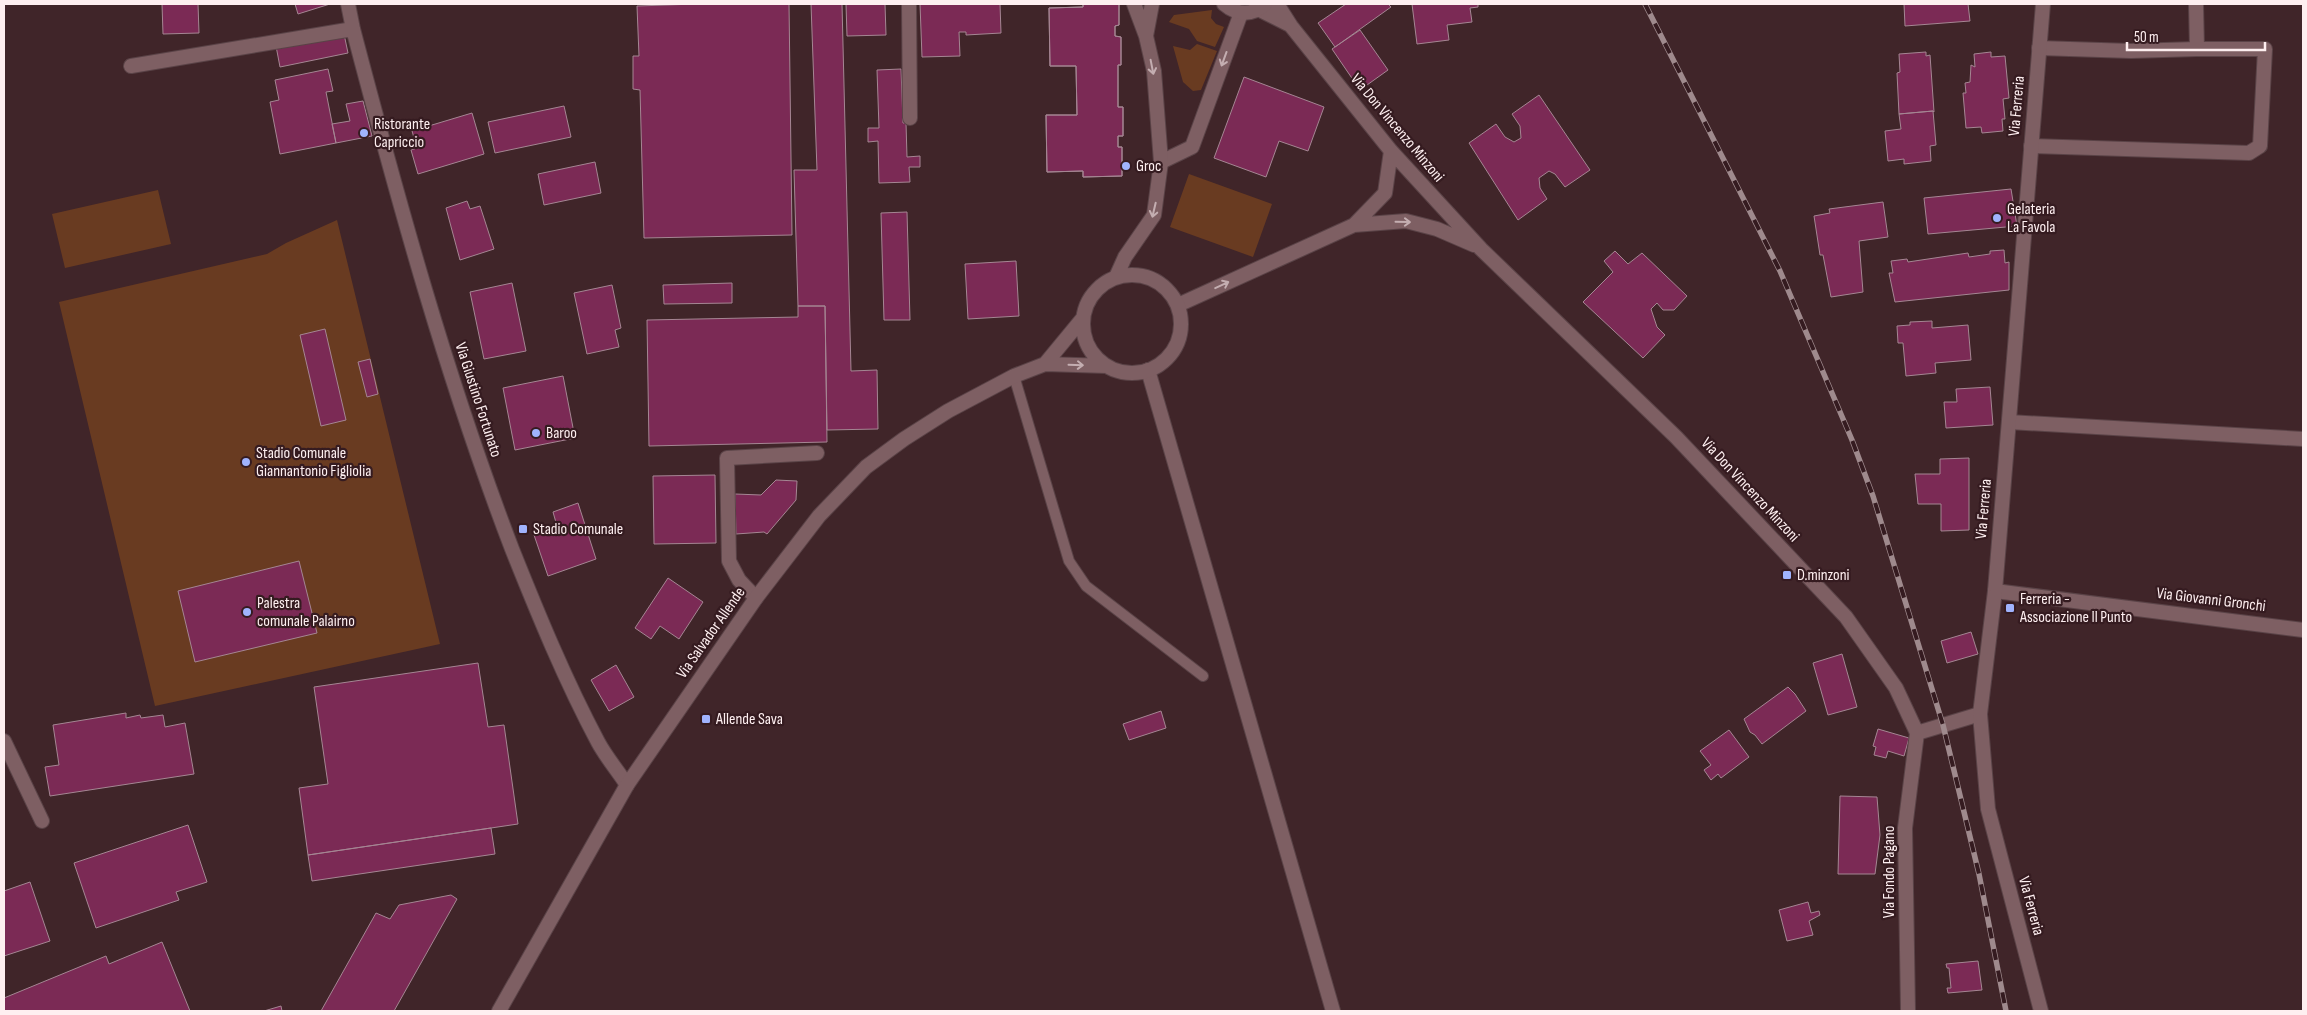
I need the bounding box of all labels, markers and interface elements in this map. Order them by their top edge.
scale bar [2127,20,2264,52]
text: 50 m [2134,28,2159,47]
one-way arrow [1219,50,1228,66]
one-way arrow [1148,59,1158,75]
street label: Via Don Vincenzo Minzoni [1346,70,1448,186]
street label: Via Ferreria [2005,75,2029,137]
place label: Ristorante Capriccio [374,115,430,152]
marker: Ristorante Capriccio [358,127,370,139]
place label: Groc [1136,157,1161,176]
marker: Groc [1120,160,1132,172]
place label: Gelateria La Favola [2007,200,2056,237]
one-way arrow [1149,201,1158,217]
marker: Gelateria La Favola [1991,212,2003,224]
one-way arrow [1394,217,1410,227]
one-way arrow [1214,279,1229,289]
street label: Via Giustino Fortunato [451,340,505,460]
one-way arrow [1068,360,1084,370]
place label: Baroo [546,424,577,443]
marker: Baroo [530,427,542,439]
street label: Via Don Vincenzo Minzoni [1697,434,1803,546]
place label: Stadio Comunale Giannantonio Figliolia [256,444,371,481]
marker: Stadio Comunale Giannantonio Figliolia [240,456,252,468]
street label: Via Ferreria [1972,478,1996,540]
place label: Stadio Comunale [533,520,623,539]
marker: Stadio Comunale [517,523,529,535]
place label: D.minzoni [1797,566,1850,585]
marker: D.minzoni [1781,569,1793,581]
street label: Via Salvador Allende [673,584,749,682]
street label: Via Giovanni Gronchi [2155,584,2267,616]
place label: Ferreria - Associazione Il Punto [2019,590,2132,627]
place label: Palestra comunale Palairno [257,594,355,631]
marker: Ferreria - Associazione Il Punto [2004,602,2016,614]
marker: Palestra comunale Palairno [241,606,253,618]
place label: Allende Sava [715,710,783,729]
marker: Allende Sava [700,713,712,725]
street label: Via Fondo Pagano [1880,826,1899,918]
street label: Via Ferreria [2014,874,2048,938]

